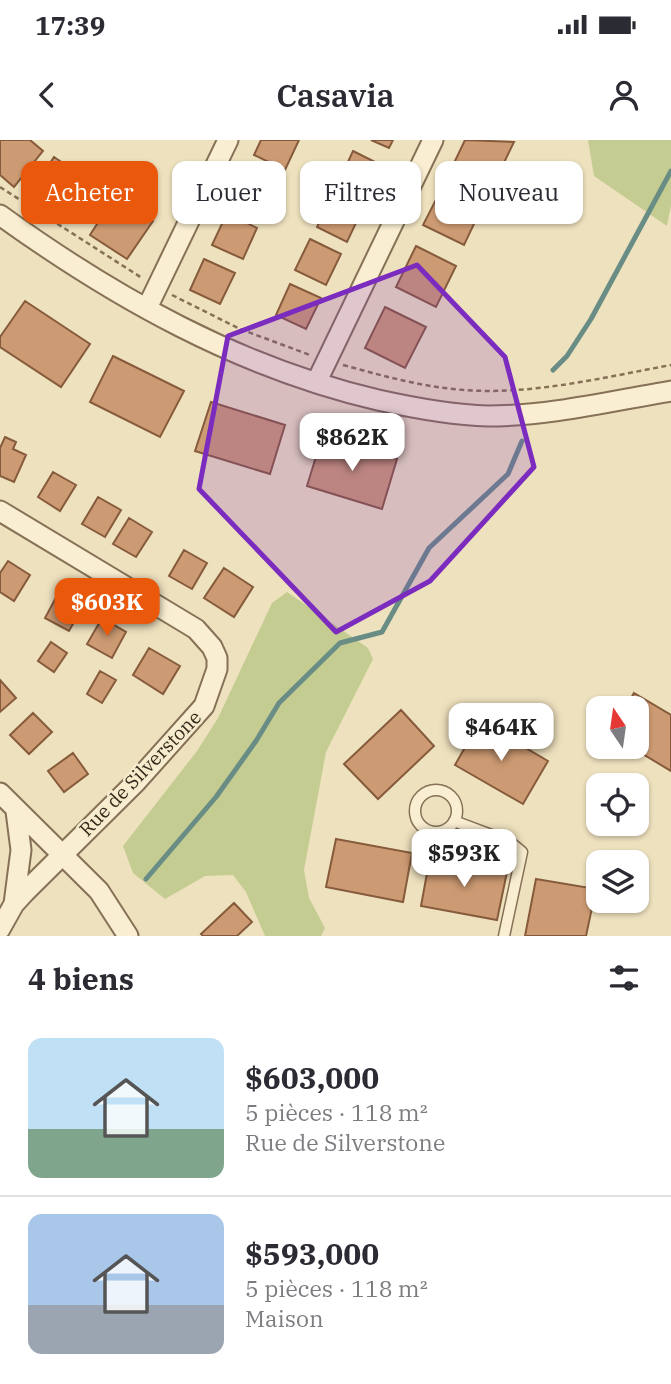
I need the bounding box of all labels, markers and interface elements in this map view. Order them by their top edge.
text: 17:39 [35,8,105,42]
text: Casavia [276,74,395,116]
icon: back [28,76,66,114]
icon: person [605,76,643,114]
chip: Acheter [21,161,158,224]
chip: Louer [172,161,286,224]
chip: Filtres [300,161,421,224]
chip: Nouveau [435,161,583,224]
pin: $862K [303,414,401,473]
text: $862K [316,421,388,451]
pin: $603K [58,578,156,638]
text: $603K [71,586,143,616]
north arrow [586,696,649,760]
map controls [586,696,649,913]
pin: $464K [452,704,550,763]
street label: Rue de Silverstone [74,705,206,841]
text: $464K [465,711,537,741]
button: locate [586,773,649,836]
pin: $593K [415,830,513,889]
text: $593K [428,837,500,867]
button: layers [586,850,649,913]
text: 4 biens [28,959,134,998]
icon: filters [605,959,643,997]
text: $603,000 [245,1058,379,1097]
icon: home [84,1066,168,1150]
text: 5 pièces · 118 m² [245,1097,428,1127]
text: Rue de Silverstone [245,1127,445,1157]
text: $593,000 [245,1234,379,1273]
icon: home [84,1242,168,1326]
text: 5 pièces · 118 m² [245,1273,428,1303]
text: Maison [245,1303,324,1333]

